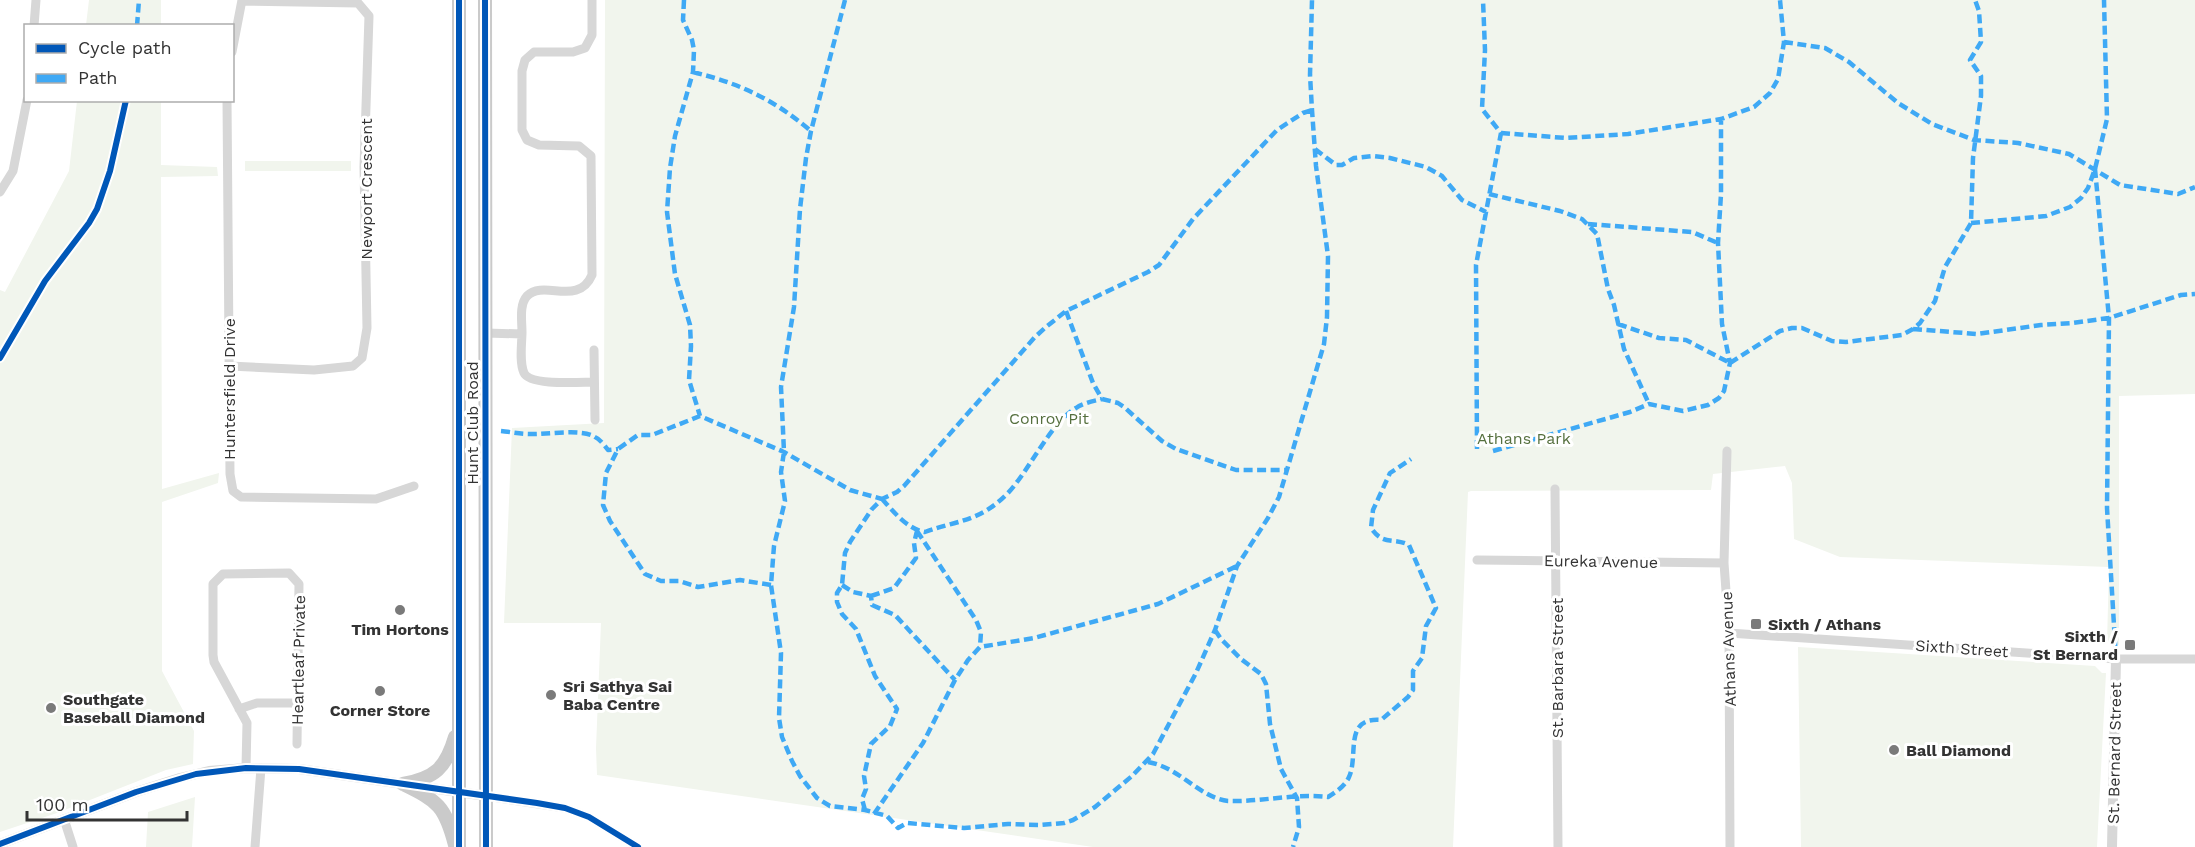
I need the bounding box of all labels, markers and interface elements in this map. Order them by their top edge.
legend [24,24,234,102]
text: Cycle path [78,37,172,58]
text: Path [78,67,118,88]
street label: Newport Crescent [357,118,376,260]
street label: Huntersfield Drive [220,318,239,460]
street label: Hunt Club Road [463,361,482,485]
park label: Conroy Pit [1009,409,1089,428]
park label: Athans Park [1477,429,1571,448]
street label: Eureka Avenue [1544,551,1658,572]
street label: Athans Avenue [1717,591,1740,707]
street label: Heartleaf Private [288,595,309,725]
street label: St. Barbara Street [1548,598,1567,738]
marker: Tim Hortons [393,603,407,617]
place label: Sixth / Athans [1768,615,1881,634]
marker: Sixth / Athans [1749,617,1763,631]
place label: Tim Hortons [351,620,449,639]
place label: Sixth / St Bernard [2033,627,2119,664]
street label: Sixth Street [1915,636,2009,661]
marker: Sixth / St Bernard [2123,638,2137,652]
place label: Sri Sathya Sai Baba Centre [563,677,672,714]
street label: St. Bernard Street [2104,682,2125,824]
marker: Corner Store [373,684,387,698]
marker: Sri Sathya Sai Baba Centre [544,688,558,702]
place label: Southgate Baseball Diamond [63,690,205,727]
marker: Southgate Baseball Diamond [44,701,58,715]
place label: Corner Store [330,701,430,720]
place label: Ball Diamond [1906,741,2011,760]
marker: Ball Diamond [1887,743,1901,757]
scale bar [27,784,188,822]
text: 100 m [36,794,89,815]

